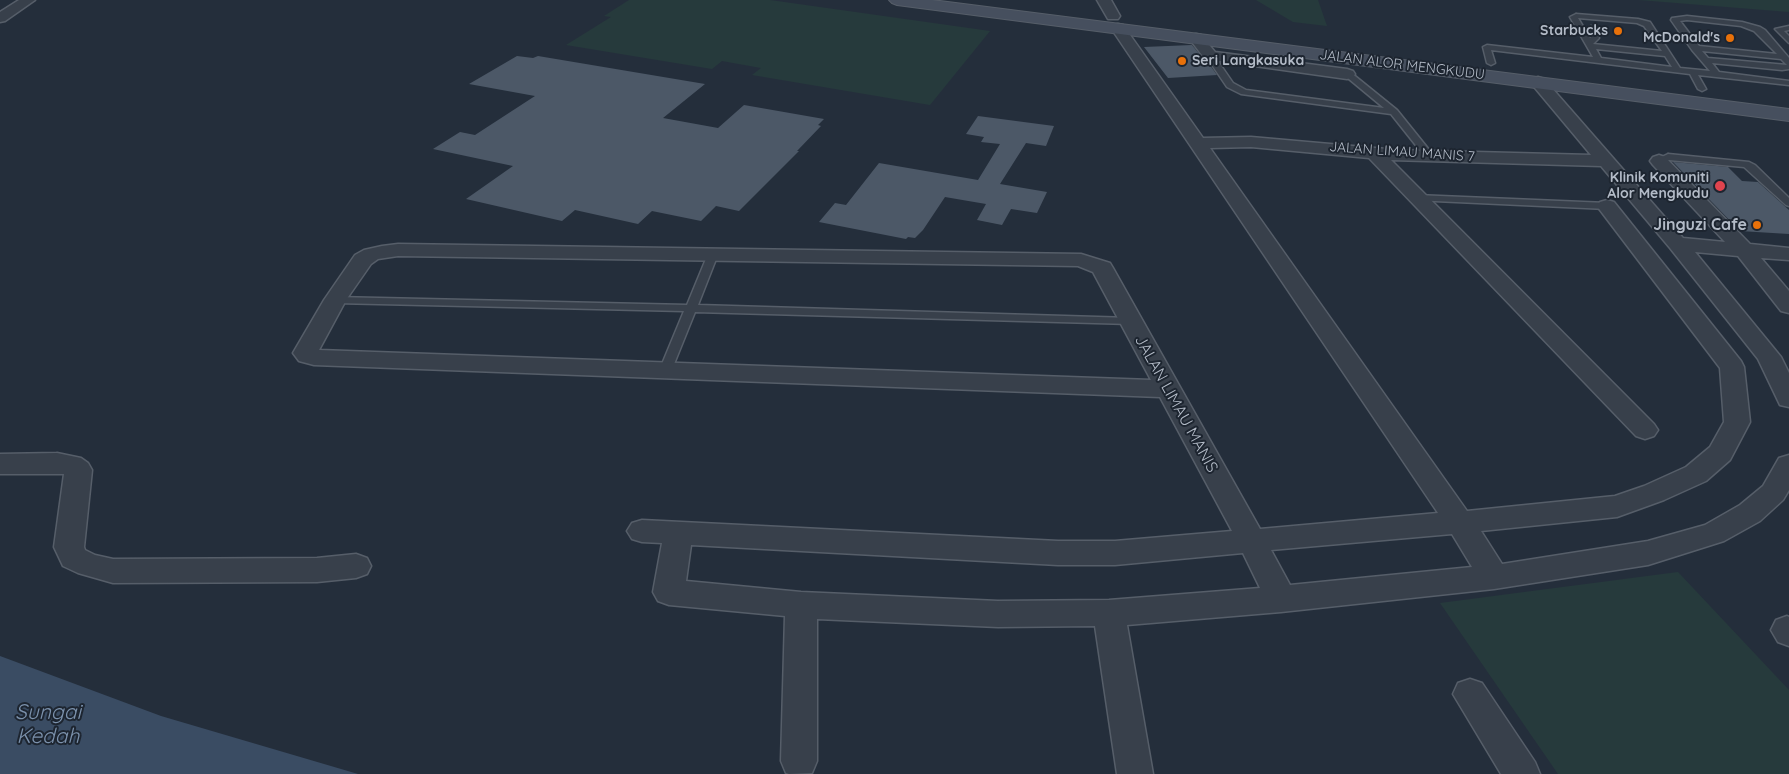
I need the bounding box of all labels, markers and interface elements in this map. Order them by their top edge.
place label: Starbucks [1540,23,1608,39]
marker: Starbucks [1612,25,1624,37]
place label: McDonald's [1643,30,1720,46]
marker: McDonald's [1724,32,1736,44]
street label: JALAN ALOR MENGKUDU [1318,47,1486,83]
place label: Seri Langkasuka [1192,53,1304,69]
marker: Seri Langkasuka [1176,55,1188,67]
street label: JALAN LIMAU MANIS 7 [1329,139,1475,165]
place label: Klinik Komuniti Alor Mengkudu [1607,170,1709,202]
marker: Klinik Komuniti Alor Mengkudu [1713,179,1727,193]
place label: Jinguzi Cafe [1653,215,1747,235]
marker: Jinguzi Cafe [1751,219,1763,231]
street label: JALAN LIMAU MANIS [1130,332,1222,476]
water label: Sungai Kedah [15,700,81,750]

